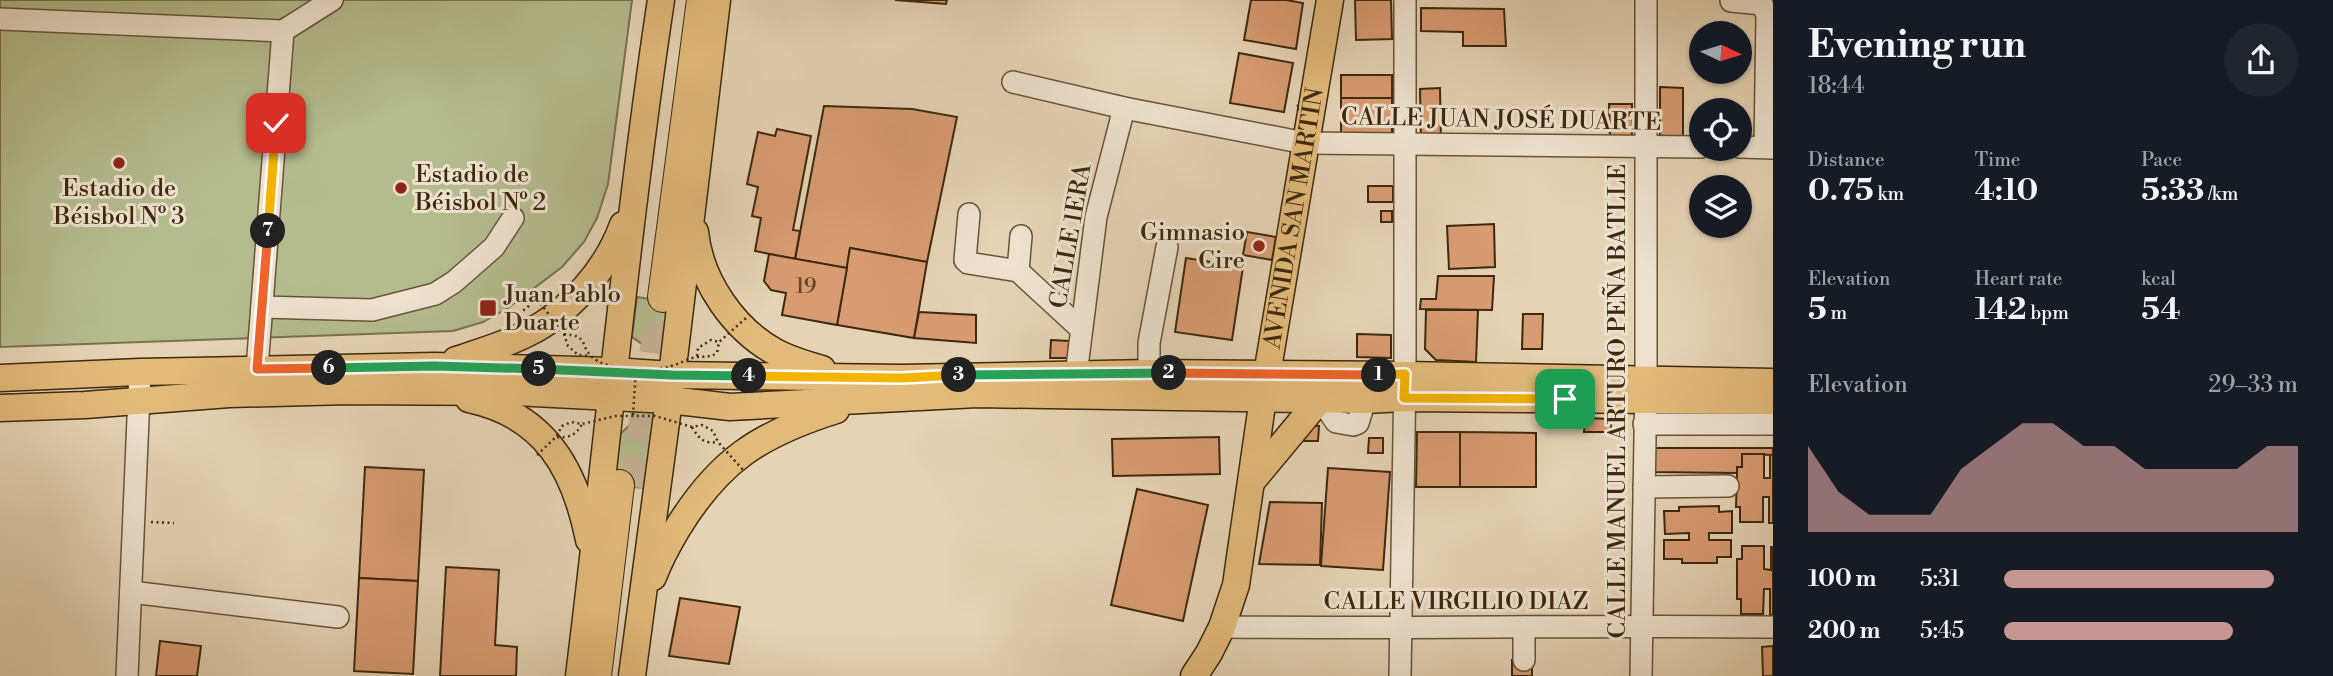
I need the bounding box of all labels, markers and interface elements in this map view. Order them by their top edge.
north arrow [1689,21,1752,84]
map controls [1689,21,1752,238]
text: Evening run [1808,22,2026,69]
button: share [2224,23,2298,97]
text: 18:44 [1808,72,1865,100]
street label: AVENIDA SAN MARTÍN [1257,86,1331,352]
pin [246,93,306,153]
button: locate [1689,98,1752,161]
street label: CALLE JUAN JOSÉ DUARTE [1341,101,1661,138]
icon: check [257,104,295,142]
text: Distance [1808,148,1885,172]
text: Time [1975,148,2020,172]
text: Pace [2141,148,2182,172]
marker: Estadio de Béisbol Nº 3 [111,155,127,171]
place label: Estadio de Béisbol Nº 2 [414,160,546,218]
street label: CALLE 1ERA [1043,161,1099,311]
street label: CALLE MANUEL ARTURO PEÑA BATLLE [1602,164,1633,638]
text: 0.75 [1808,172,1874,210]
text: 4:10 [1975,172,2038,210]
text: 5:33 [2141,172,2204,210]
place label: Estadio de Béisbol Nº 3 [53,174,184,232]
button: layers [1689,175,1752,238]
marker: Estadio de Béisbol Nº 2 [393,180,409,196]
text: km [1874,182,1904,206]
text: /km [2204,182,2238,206]
pin: 7 [250,214,286,248]
text: 7 [262,218,273,242]
place label: Gimnasio Cire [1140,218,1245,276]
marker: Gimnasio Cire [1251,238,1267,254]
text: Elevation [1808,267,1890,291]
text: Heart rate [1975,267,2062,291]
text: kcal [2141,267,2176,291]
house number: 19 [795,274,817,300]
place label: Juan Pablo Duarte [503,280,621,338]
text: 5 [1808,291,1827,329]
text: 142 [1975,291,2027,329]
text: 54 [2141,291,2181,329]
marker: Juan Pablo Duarte [478,298,498,318]
text: m [1827,301,1847,325]
text: bpm [2027,301,2069,325]
pin: 6 [312,350,346,386]
pin: 5 [522,352,556,386]
text: 6 [323,355,334,379]
text: 5 [533,356,544,380]
pin: 2 [1152,356,1186,390]
pin: 4 [732,358,766,394]
pin: 3 [942,358,976,392]
pin: 1 [1362,358,1396,392]
text: 2 [1163,360,1174,384]
text: 3 [953,362,964,386]
text: 1 [1374,362,1383,386]
text: 4 [742,363,755,387]
pin [1535,369,1595,429]
text: Elevation [1808,371,1908,399]
text: 29–33 m [2208,371,2298,399]
icon: arrive [1546,380,1584,418]
text: 100 m [1808,565,1876,593]
text: 5:31 [1920,565,1960,593]
street label: CALLE VIRGILIO DIAZ [1324,587,1588,617]
text: 200 m [1808,617,1880,645]
text: 5:45 [1920,617,1964,645]

